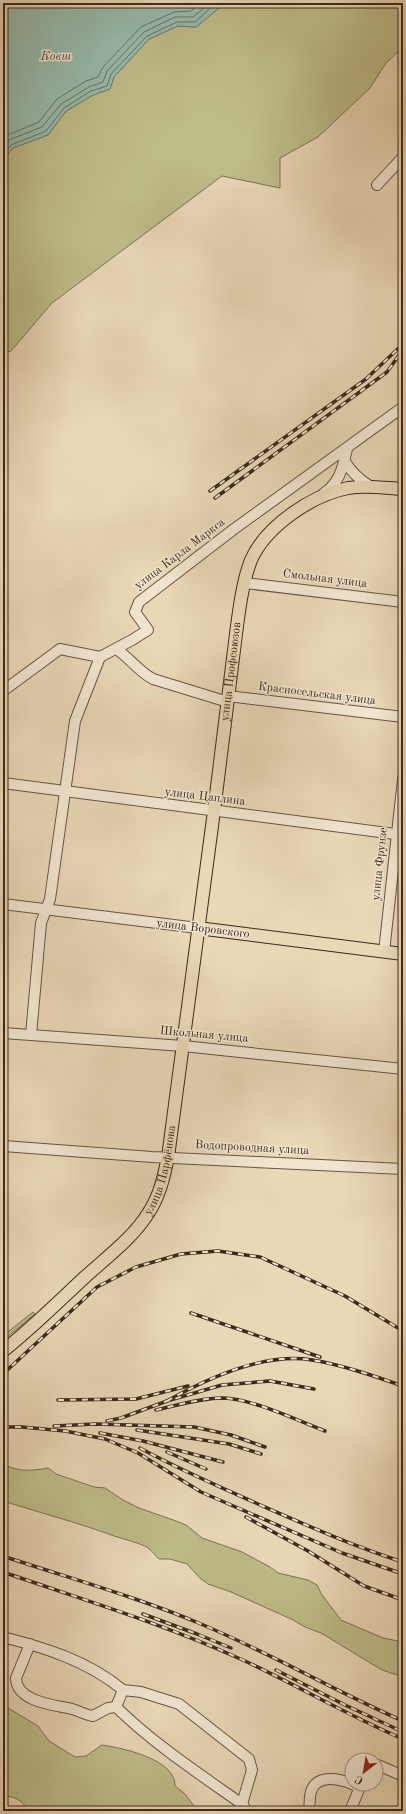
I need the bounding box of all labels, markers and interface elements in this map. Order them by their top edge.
water label: Ковш [39,50,72,63]
street label: улица Карла Маркса [133,516,227,592]
street label: Смольная улица [282,568,368,590]
street label: улица Профсоюзов [219,621,243,722]
street label: Красносельская улица [257,681,377,707]
street label: улица Цаплина [164,786,246,808]
street label: улица Фрунзе [370,826,390,901]
street label: улица Воровского [156,917,250,941]
street label: Школьная улица [159,1025,249,1045]
street label: улица Парфёнова [142,1124,178,1218]
street label: Водопроводная улица [194,1139,310,1157]
north arrow [344,1752,384,1792]
text: С [354,1773,366,1786]

